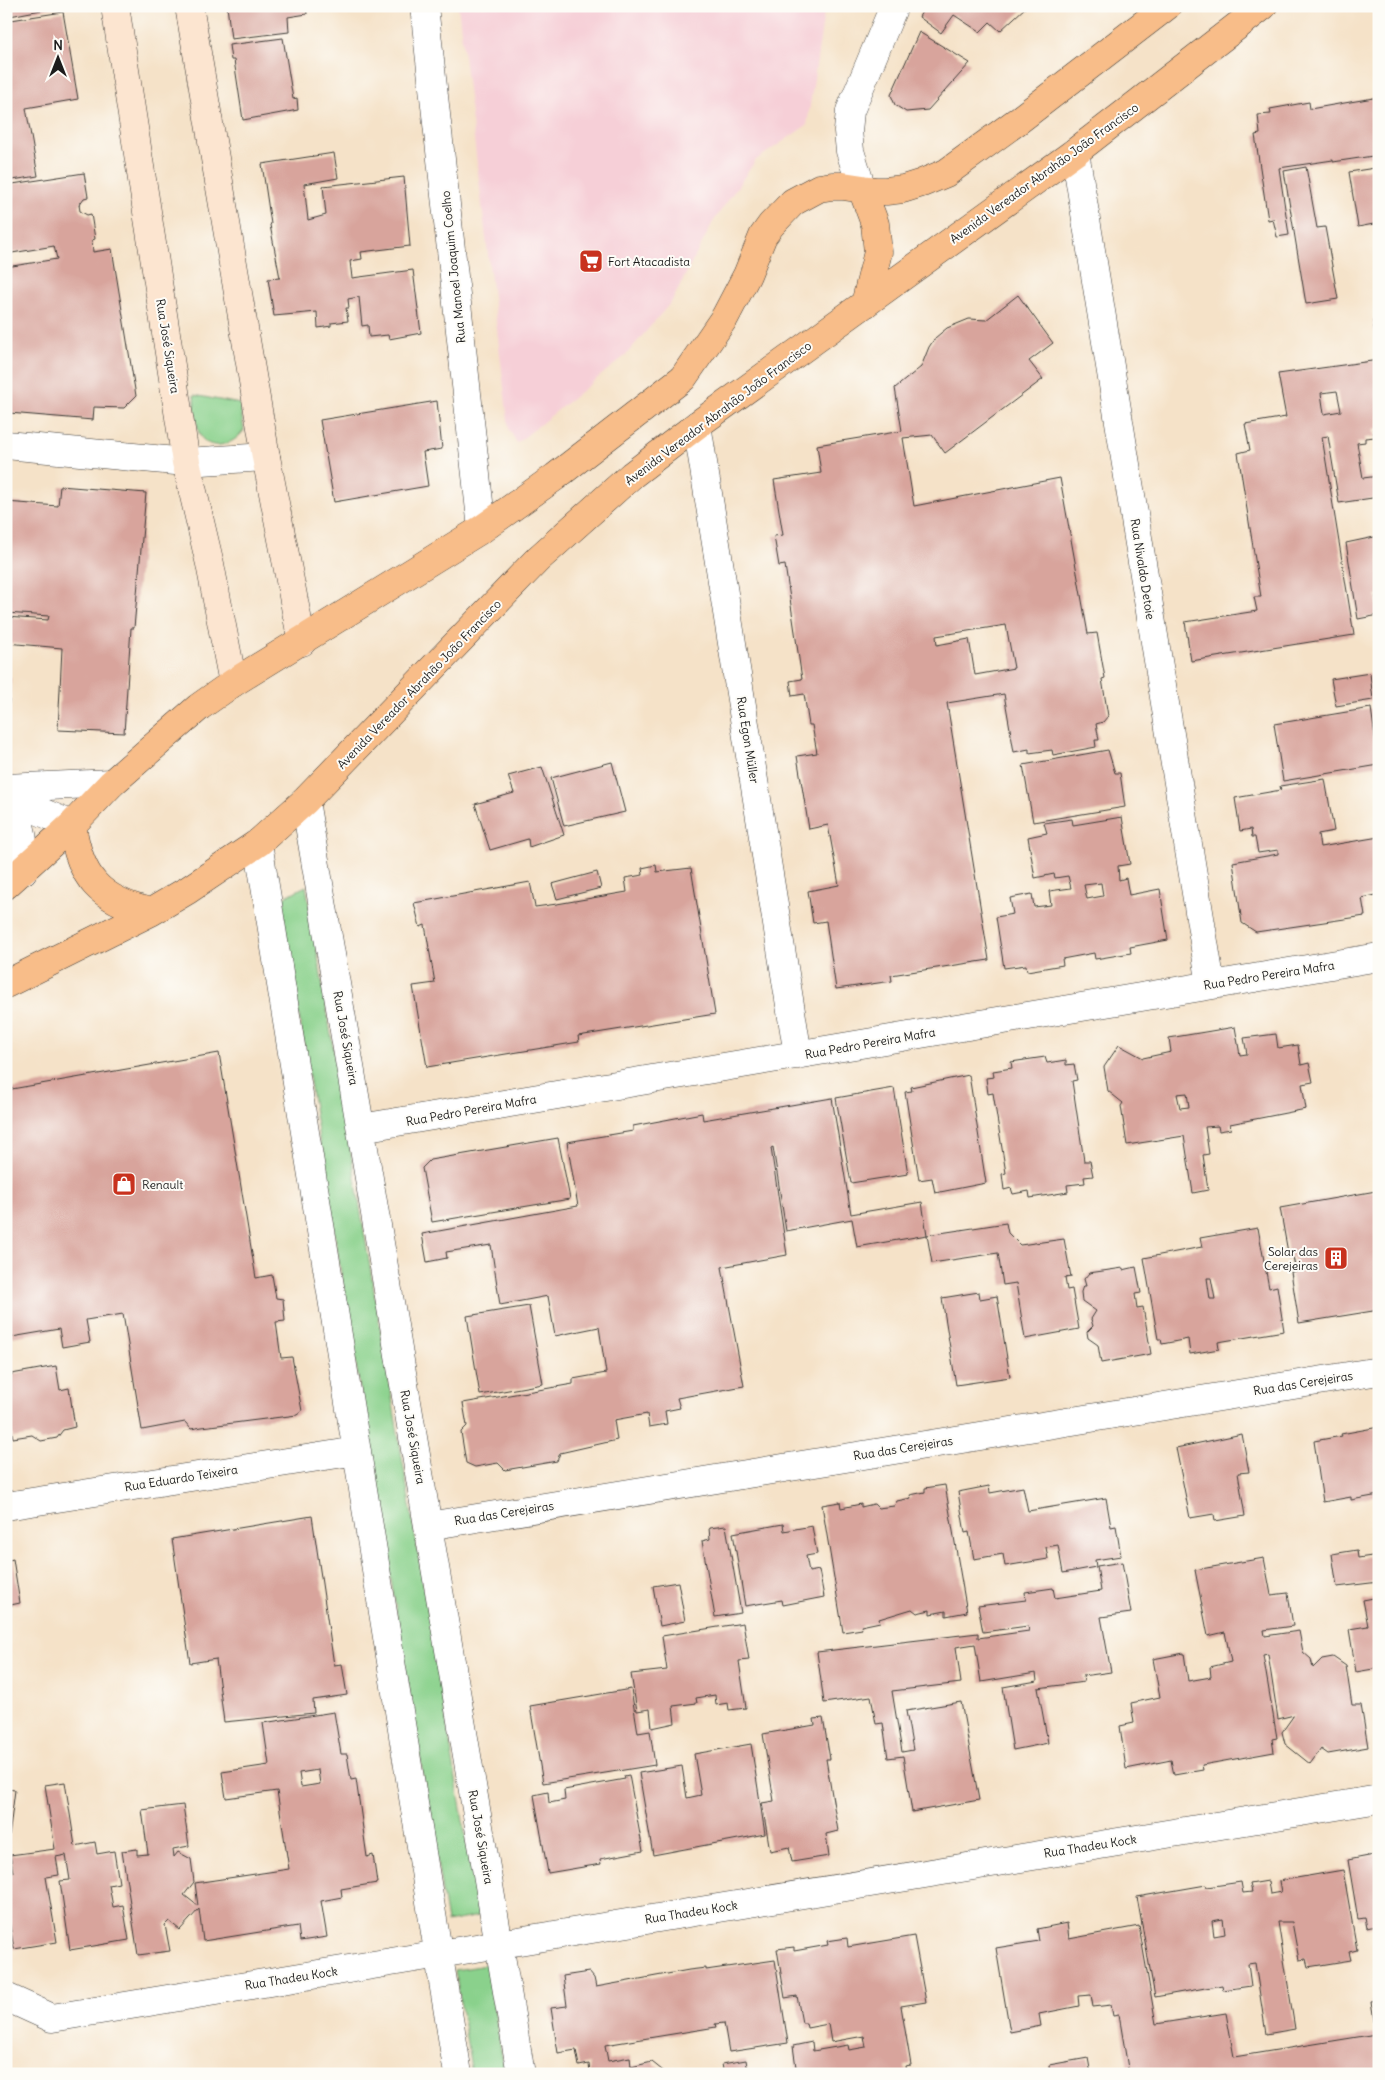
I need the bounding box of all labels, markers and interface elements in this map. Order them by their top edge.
north arrow [32,32,82,82]
text: N [53,36,63,54]
street label: Avenida Vereador Abrahão João Francisco [947,99,1141,247]
street label: Rua Manoel Joaquim Coelho [438,190,468,344]
supermarket icon: Fort Atacadista [578,248,604,274]
place label: Fort Atacadista [608,254,690,269]
street label: Rua José Siqueira [153,298,183,395]
street label: Avenida Vereador Abrahão João Francisco [622,338,814,488]
street label: Rua Nivaldo Detoie [1128,517,1158,621]
street label: Avenida Vereador Abrahão João Francisco [334,596,504,772]
street label: Rua Egon Müller [734,695,762,785]
street label: Rua Pedro Pereira Mafra [1202,957,1336,993]
street label: Rua José Siqueira [330,990,362,1086]
street label: Rua Pedro Pereira Mafra [804,1024,937,1062]
street label: Rua Pedro Pereira Mafra [405,1091,538,1129]
shop icon: Renault [111,1171,137,1197]
place label: Renault [142,1177,183,1192]
place label: Solar das Cerejeiras [1264,1244,1318,1273]
building icon: Solar das Cerejeiras [1323,1245,1349,1271]
street label: Rua das Cerejeiras [1252,1368,1354,1398]
street label: Rua José Siqueira [397,1389,429,1485]
street label: Rua das Cerejeiras [852,1433,954,1463]
street label: Rua Eduardo Teixeira [123,1462,239,1494]
street label: Rua das Cerejeiras [453,1498,555,1528]
street label: Rua José Siqueira [465,1789,497,1885]
street label: Rua Thadeu Kock [1042,1831,1138,1861]
street label: Rua Thadeu Kock [643,1897,739,1927]
street label: Rua Thadeu Kock [243,1963,339,1993]

